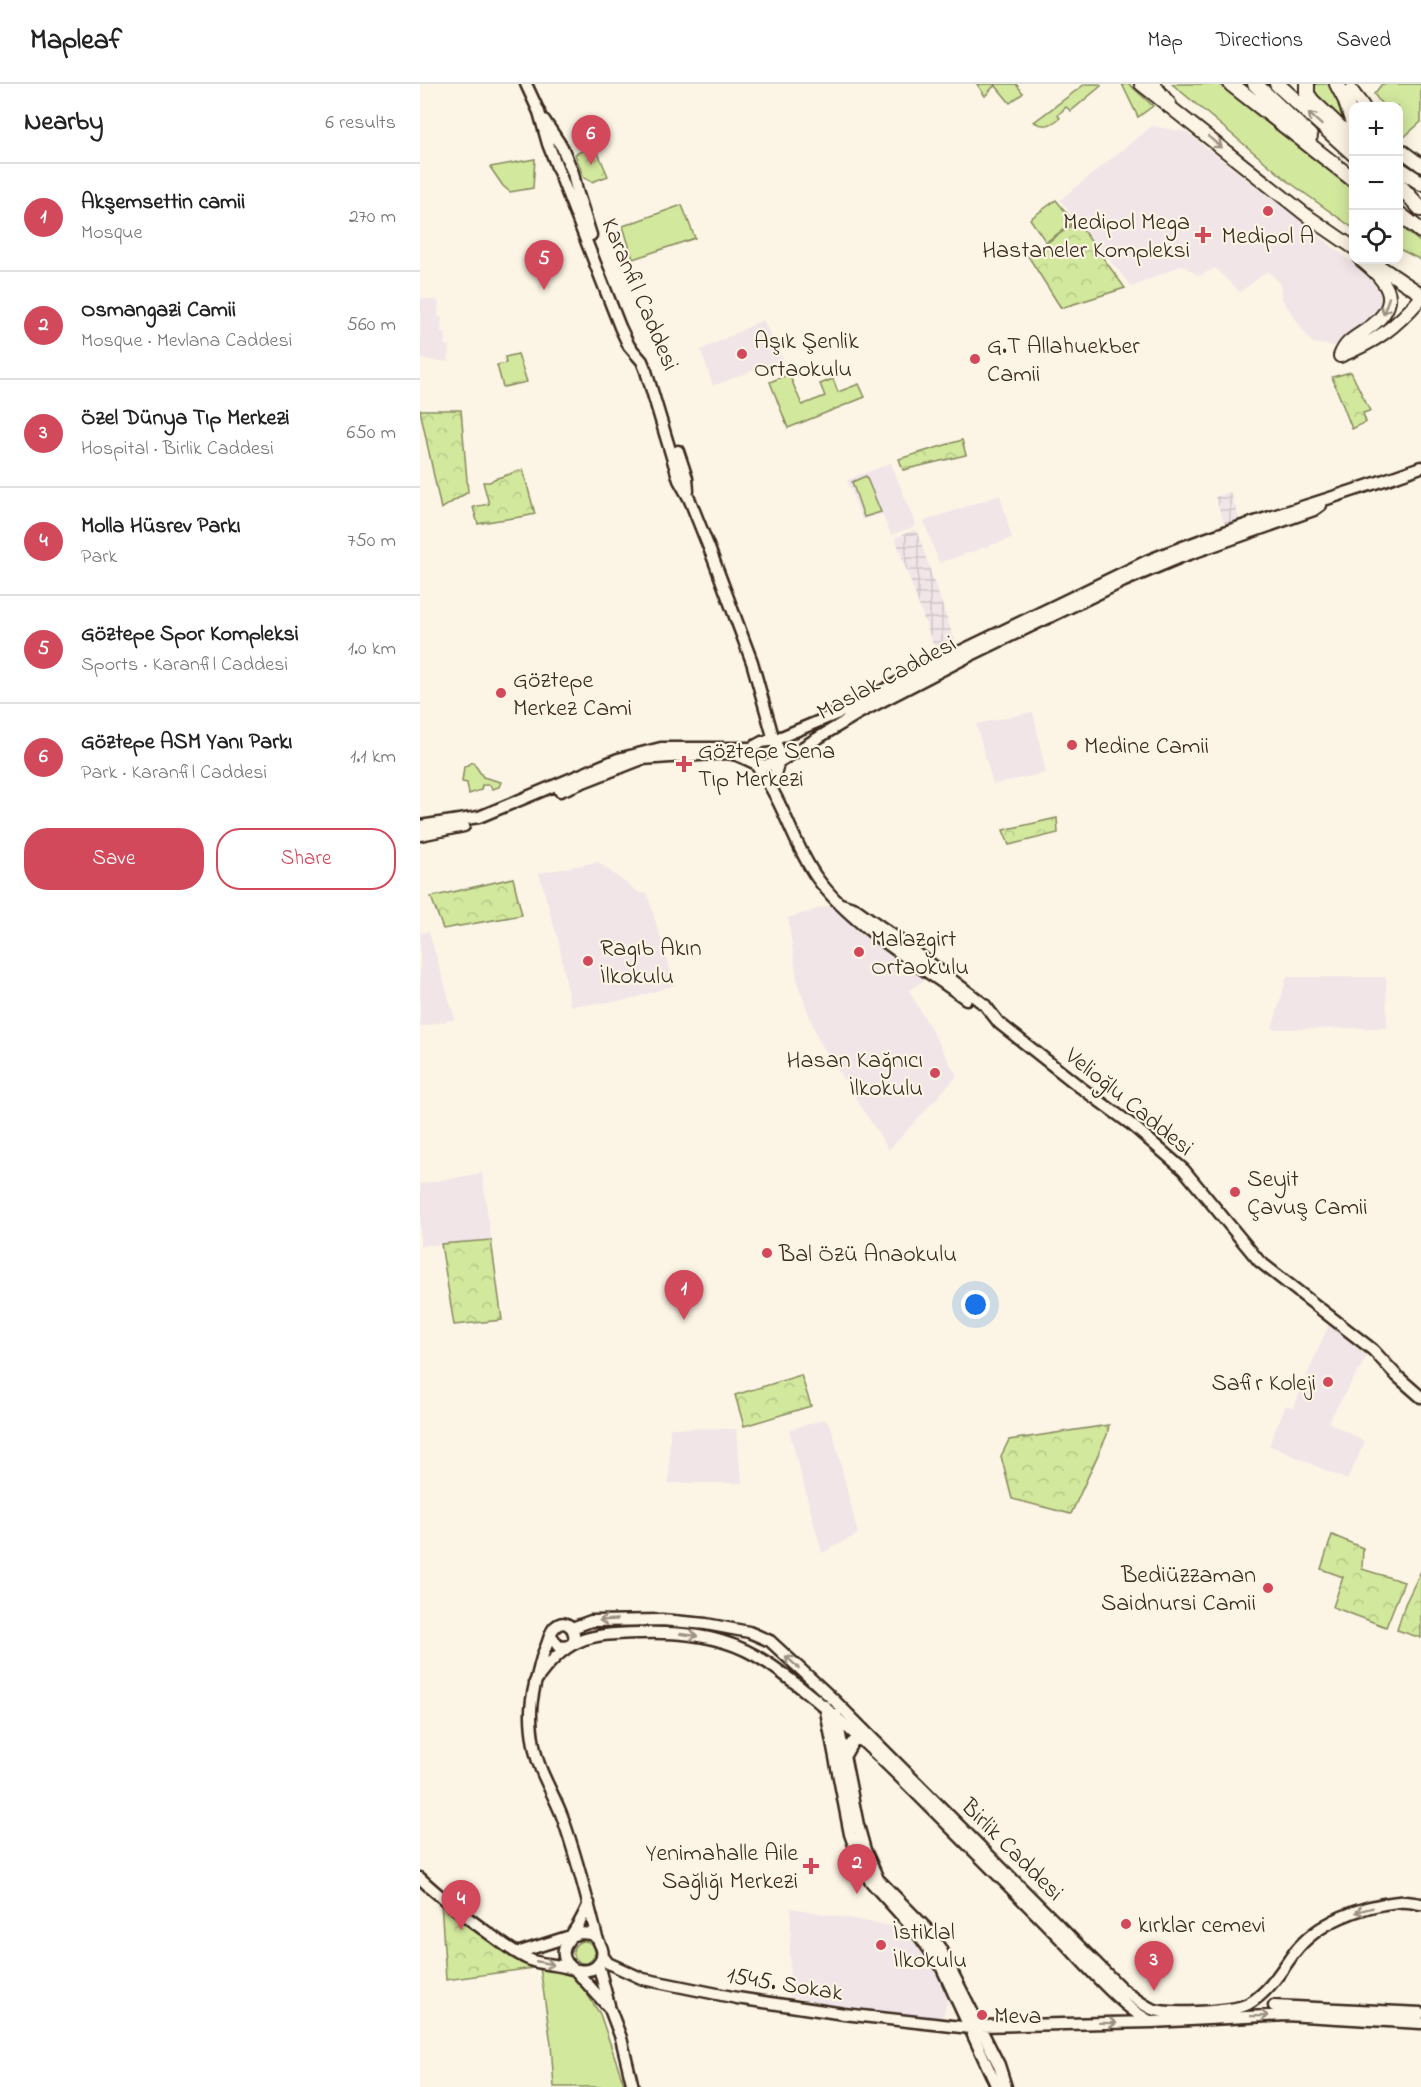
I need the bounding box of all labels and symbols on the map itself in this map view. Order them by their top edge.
one-way arrow [1307,112,1322,126]
pin: 6 [572,116,610,165]
one-way arrow [1207,135,1222,149]
marker: Medipol A [1261,204,1275,218]
place label: Medipol Mega Hastaneler Kompleksi [982,206,1190,269]
street label: Karanfil Caddesi [591,213,687,377]
place label: Medipol A [1222,220,1314,255]
marker: Medipol Mega Hastaneler Kompleksi [1194,226,1212,244]
pin: 5 [524,240,564,290]
one-way arrow [1380,296,1391,314]
place label: Aşık Şenlik Ortaokulu [754,325,859,388]
place label: G.T Allahuekber Camii [987,330,1140,393]
marker: Aşık Şenlik Ortaokulu [735,347,749,361]
marker: G.T Allahuekber Camii [968,352,982,366]
street label: Maslak Caddesi [811,628,963,731]
place label: Göztepe Merkez Cami [513,664,632,727]
marker: Göztepe Merkez Cami [494,686,508,700]
place label: Medine Camii [1084,730,1209,765]
place label: Göztepe Sena Tıp Merkezi [698,735,835,798]
marker: Medine Camii [1065,738,1079,752]
marker: Göztepe Sena Tıp Merkezi [675,755,693,773]
place label: Malazgirt Ortaokulu [871,923,969,986]
place label: Ragıb Akın İlkokulu [600,932,701,995]
marker: Malazgirt Ortaokulu [852,945,866,959]
marker: Ragıb Akın İlkokulu [581,954,595,968]
street label: Velioğlu Caddesi [1056,1039,1200,1166]
place label: Hasan Kağnıcı İlkokulu [787,1044,923,1107]
marker: Hasan Kağnıcı İlkokulu [928,1066,942,1080]
place label: Seyit Çavuş Camii [1247,1163,1368,1226]
marker: Seyit Çavuş Camii [1228,1185,1242,1199]
place label: Bal Özü Anaokulu [778,1238,957,1273]
marker: Bal Özü Anaokulu [760,1246,774,1260]
pin: 1 [664,1270,704,1320]
your location [961,1290,990,1319]
place label: Safir Koleji [1211,1367,1316,1402]
marker: Safir Koleji [1321,1375,1335,1389]
place label: Bediüzzaman Saidnursi Camii [1101,1559,1256,1622]
marker: Bediüzzaman Saidnursi Camii [1261,1581,1275,1595]
one-way arrow [598,1615,618,1626]
one-way arrow [678,1629,698,1640]
one-way arrow [784,1654,799,1669]
street label: Birlik Caddesi [951,1791,1071,1910]
place label: Yenimahalle Aile Sağlığı Merkezi [645,1837,798,1900]
pin: 2 [838,1844,876,1894]
marker: Yenimahalle Aile Sağlığı Merkezi [802,1857,820,1875]
pin: 4 [442,1880,480,1930]
one-way arrow [1355,1904,1374,1916]
place label: kırklar cemevi [1138,1909,1266,1944]
place label: İstiklal İlkokulu [893,1916,967,1979]
marker: kırklar cemevi [1119,1917,1133,1931]
marker: İstiklal İlkokulu [874,1938,888,1952]
pin: 3 [1134,1942,1174,1991]
one-way arrow [535,1958,555,1969]
street label: 1545. Sokak [724,1959,846,2012]
place label: Meva [994,2000,1042,2035]
marker: Meva [975,2008,989,2022]
one-way arrow [1250,2010,1270,2022]
one-way arrow [1097,2017,1117,2029]

